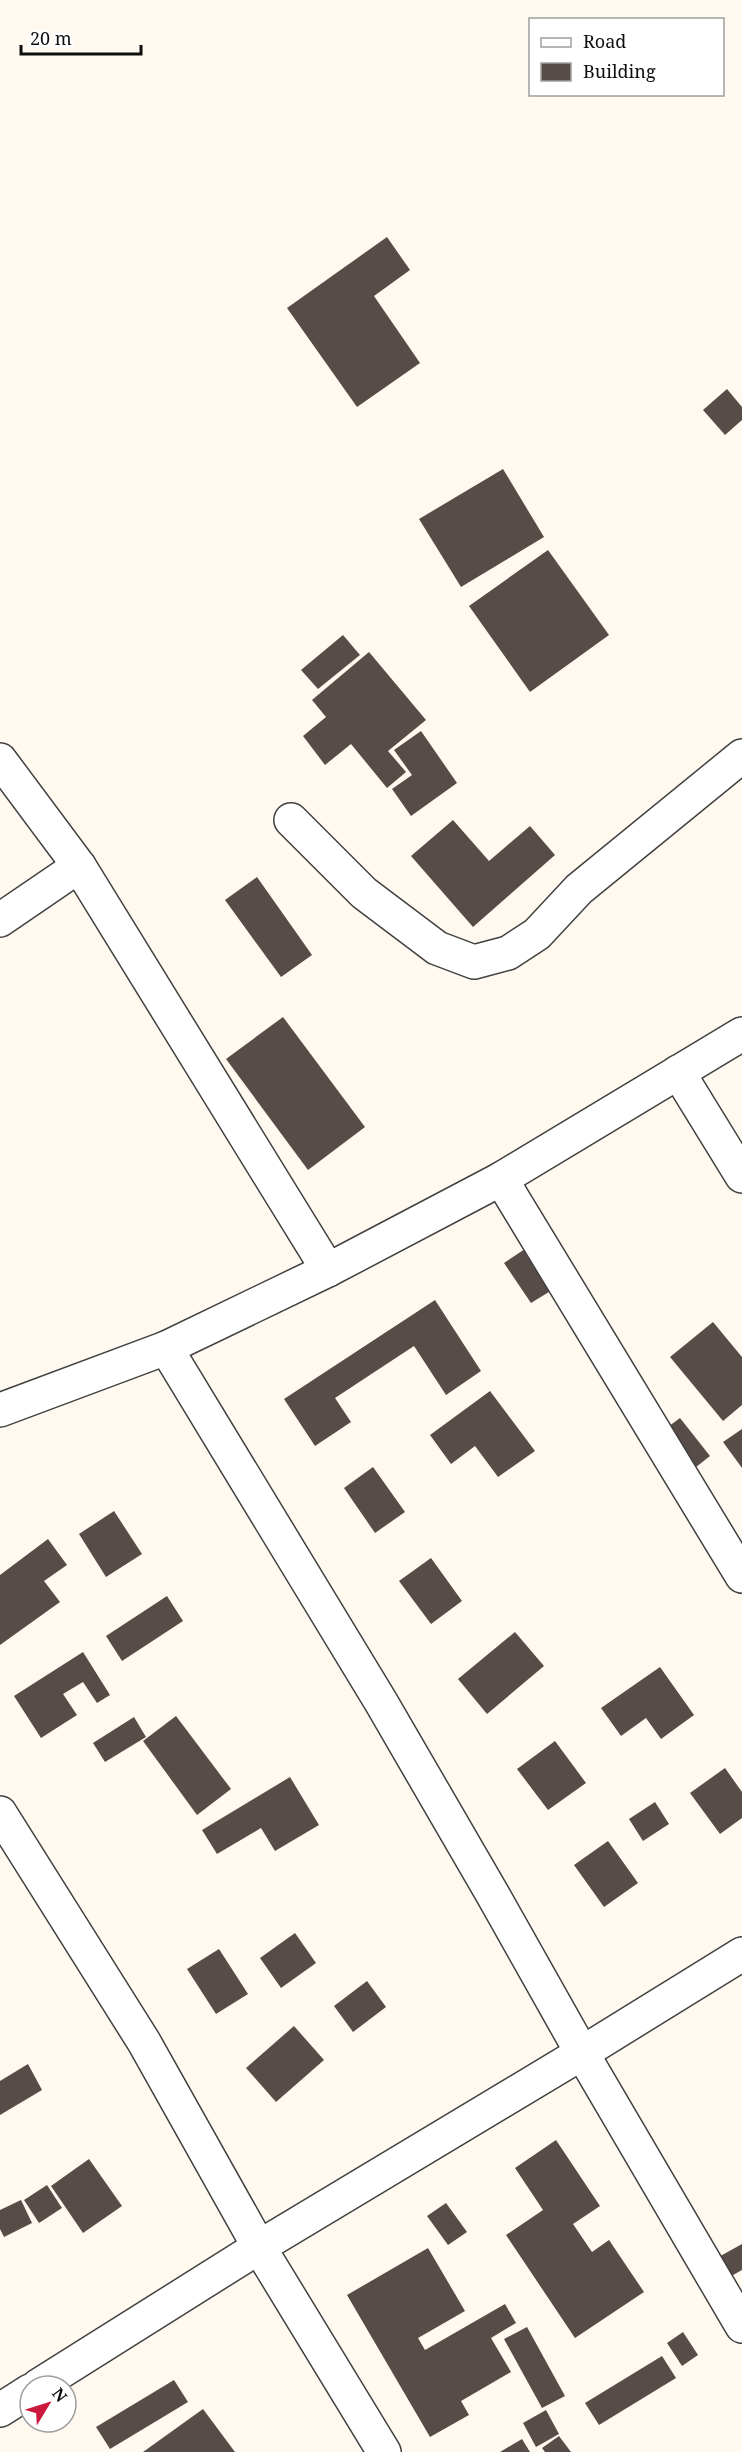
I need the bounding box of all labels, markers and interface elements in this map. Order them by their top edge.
scale bar [21,18,141,56]
legend [529,18,724,96]
text: 20 m [30,26,72,50]
text: Road [583,29,626,53]
text: Building [583,59,656,83]
north arrow [18,2374,78,2434]
text: N [47,2383,73,2407]

